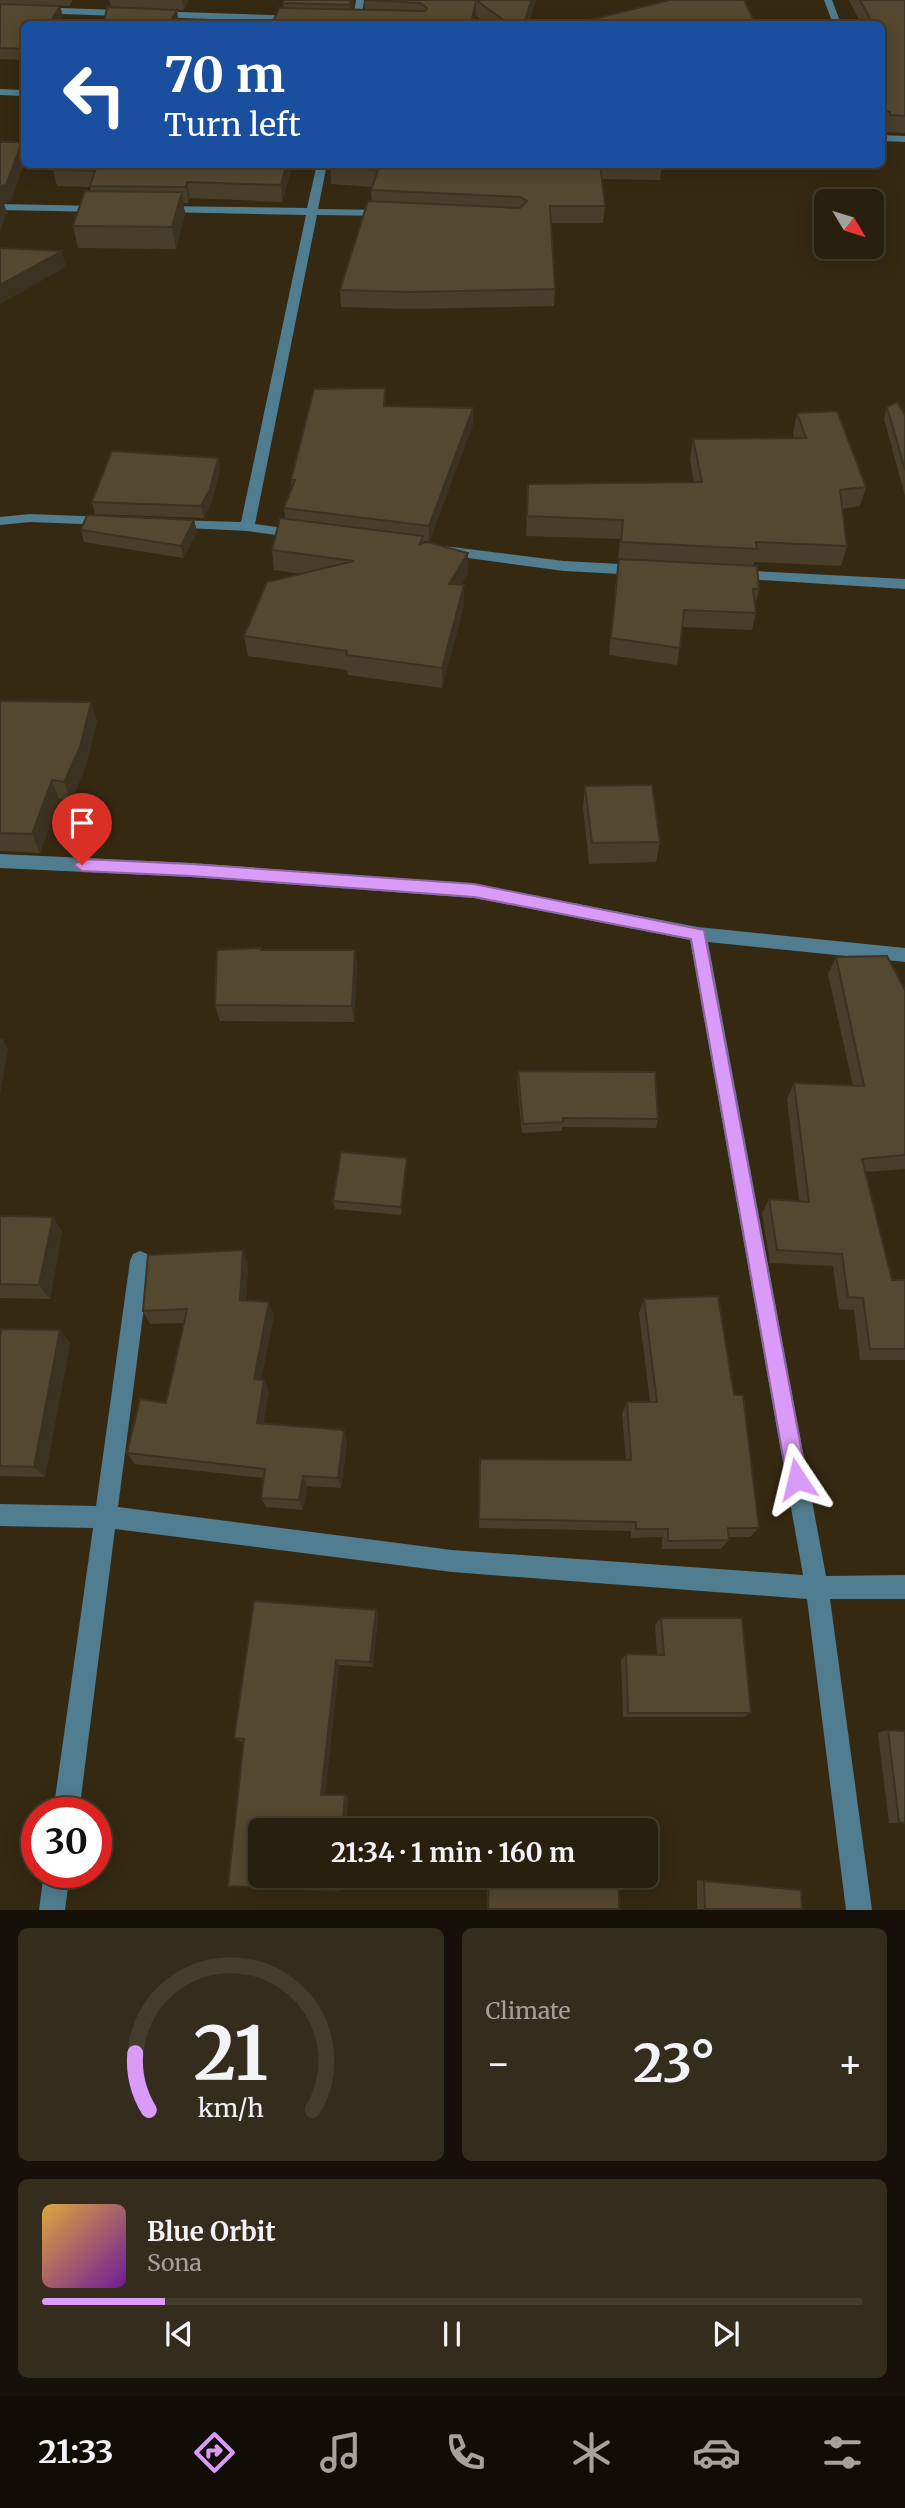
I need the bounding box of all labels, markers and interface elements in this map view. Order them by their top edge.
text: 70 m [164,44,285,105]
icon: left [49,49,140,140]
text: Turn left [164,105,301,145]
north arrow [814,189,884,259]
map controls [814,189,884,259]
pin [52,793,112,865]
icon: arrive [63,804,101,842]
position arrow [760,1442,834,1516]
speed limit sign: 30 [21,1797,112,1888]
text: 21:34 · 1 min · 160 m [331,1836,575,1869]
text: Climate [486,1996,571,2025]
text: 21 [193,2009,268,2101]
text: 23° [633,2031,715,2096]
text: − [486,2040,511,2087]
text: + [838,2040,863,2087]
text: km/h [198,2092,264,2124]
text: Blue Orbit [147,2215,276,2248]
text: Sona [147,2248,202,2277]
icon: previous [160,2315,198,2353]
icon: pause [433,2315,471,2353]
icon: next [707,2315,745,2353]
icon: directions [190,2428,239,2477]
icon: music [316,2428,365,2477]
icon: phone [441,2428,490,2477]
icon: climate [567,2428,616,2477]
icon: car [692,2428,741,2477]
icon: filters [818,2428,867,2477]
text: 21:33 [38,2432,113,2472]

